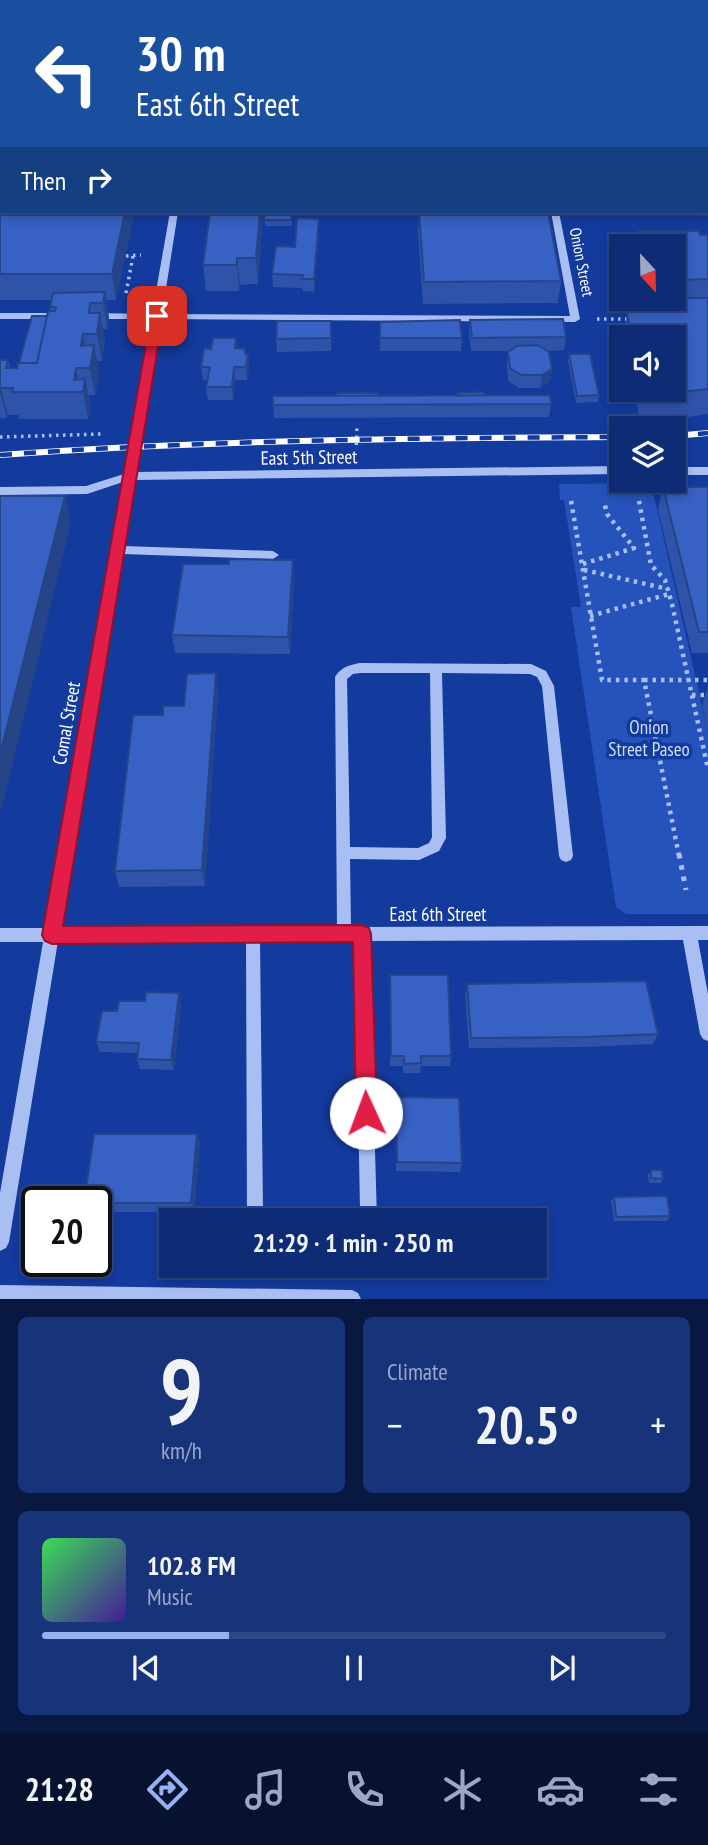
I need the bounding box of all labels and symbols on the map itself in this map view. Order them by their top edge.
street label: Onion Street [566,226,599,299]
north arrow [609,234,686,312]
pin [127,286,187,346]
street label: East 5th Street [260,444,358,470]
street label: Comal Street [47,679,85,767]
park label: Onion Street Paseo [608,715,690,761]
street label: East 6th Street [390,902,487,926]
position arrow [329,1076,403,1150]
speed limit sign: 20 [21,1186,112,1277]

